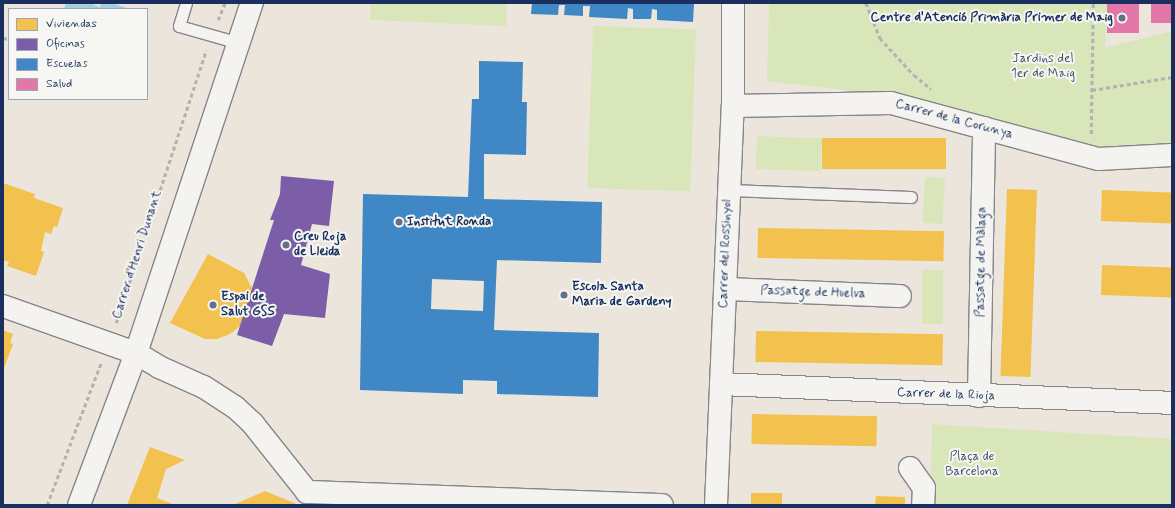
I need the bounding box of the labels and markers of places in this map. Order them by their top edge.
place label: Centre d'Atenció Primària Primer de Maig [872,10,1113,26]
marker: Centre d'Atenció Primària Primer de Maig [1116,12,1128,24]
place label: Institut Ronda [407,214,490,230]
marker: Institut Ronda [394,217,404,227]
place label: Creu Roja de Lleida [294,230,347,261]
marker: Creu Roja de Lleida [281,240,291,250]
place label: Escola Santa Maria de Gardeny [572,280,671,311]
place label: Espai de Salut GSS [221,290,275,321]
marker: Escola Santa Maria de Gardeny [559,290,569,300]
marker: Espai de Salut GSS [208,300,218,310]

